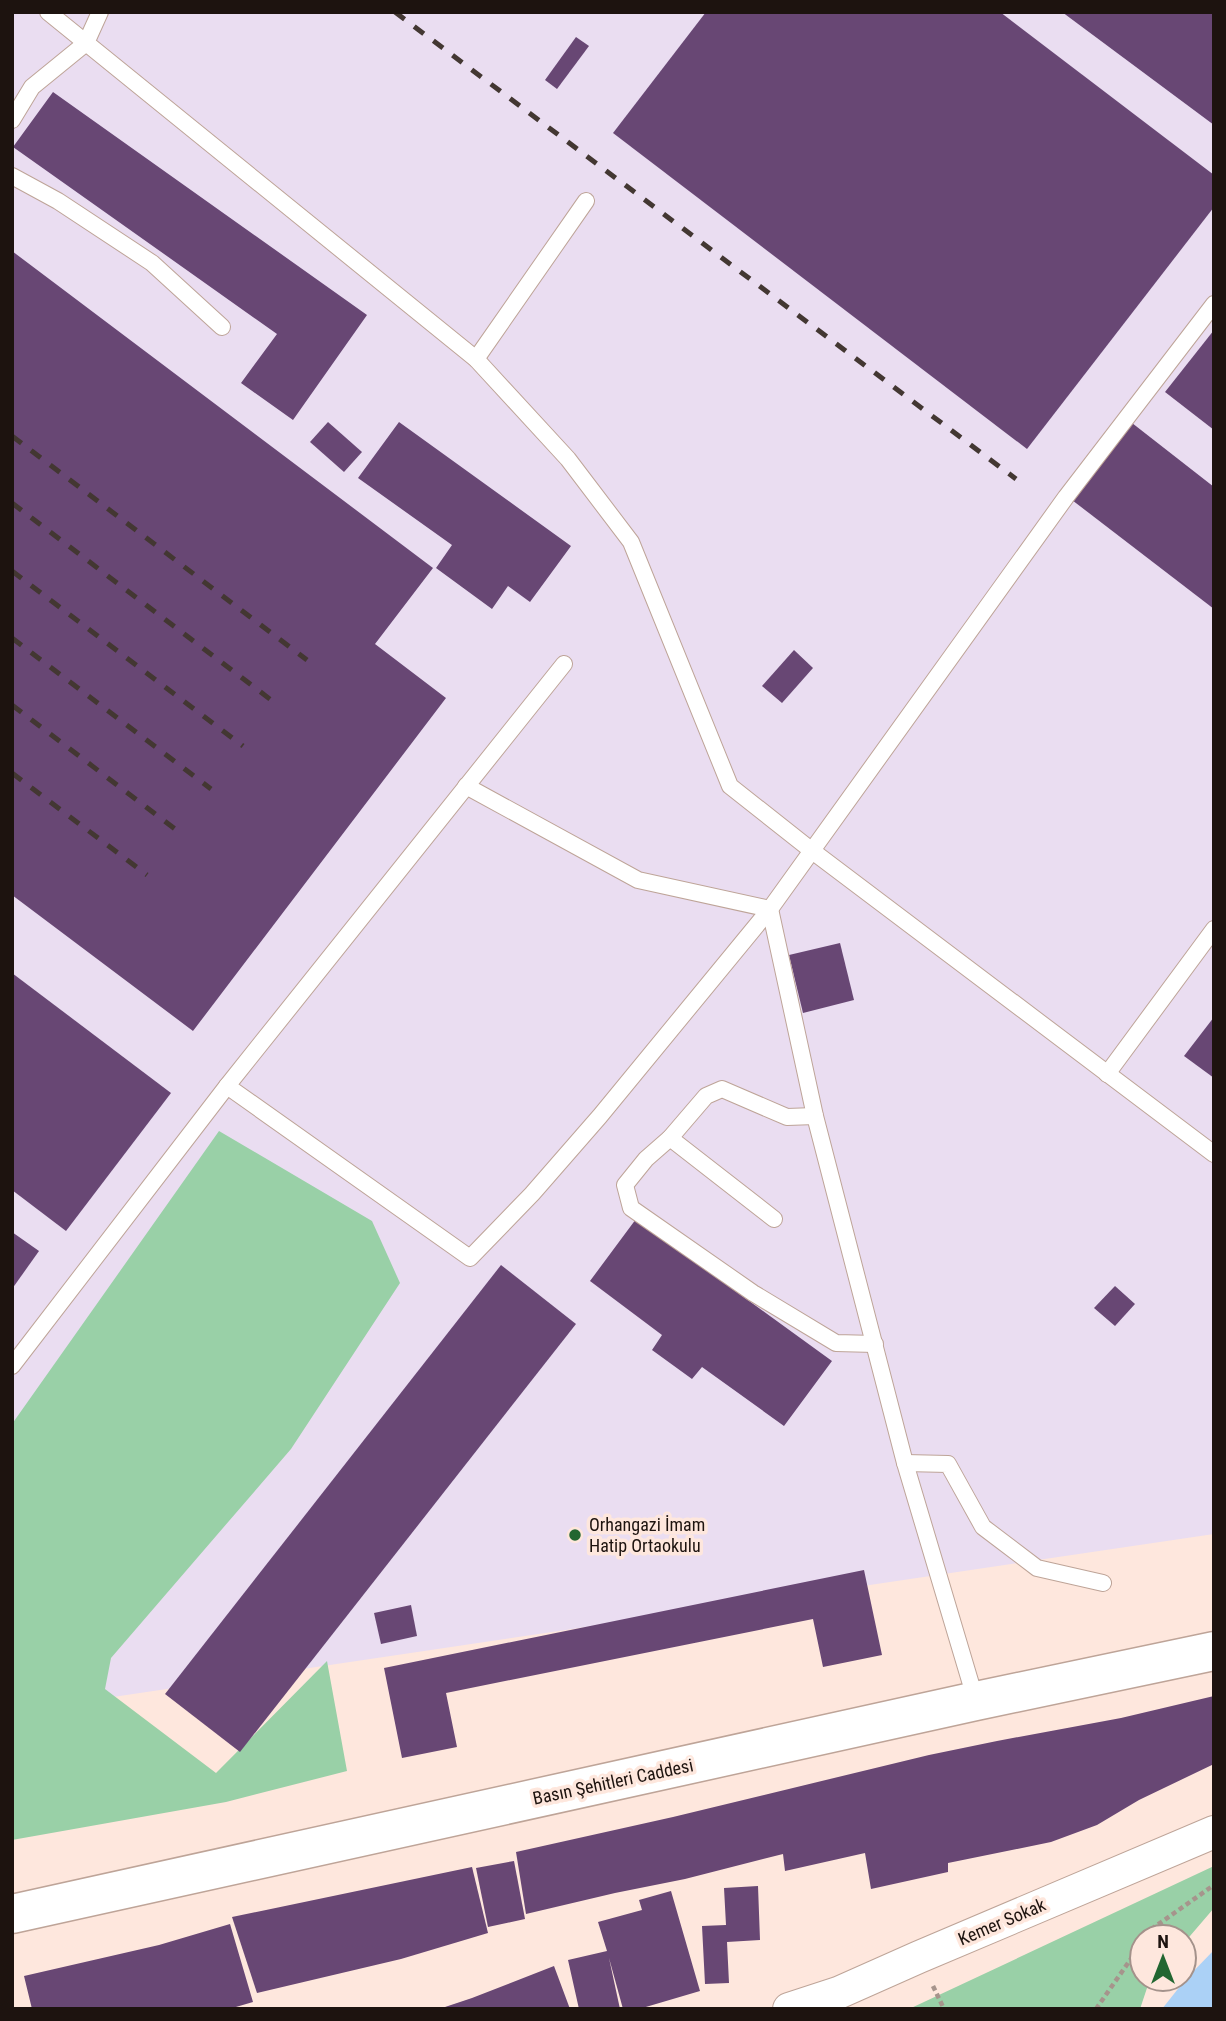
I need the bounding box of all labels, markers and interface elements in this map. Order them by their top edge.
place label: Orhangazi İmam Hatip Ortaokulu [589,1514,705,1556]
marker: Orhangazi İmam Hatip Ortaokulu [567,1527,583,1543]
street label: Basın Şehitleri Caddesi [531,1754,695,1809]
street label: Kemer Sokak [955,1894,1049,1949]
north arrow [1128,1923,1198,1993]
text: N [1157,1930,1169,1953]

